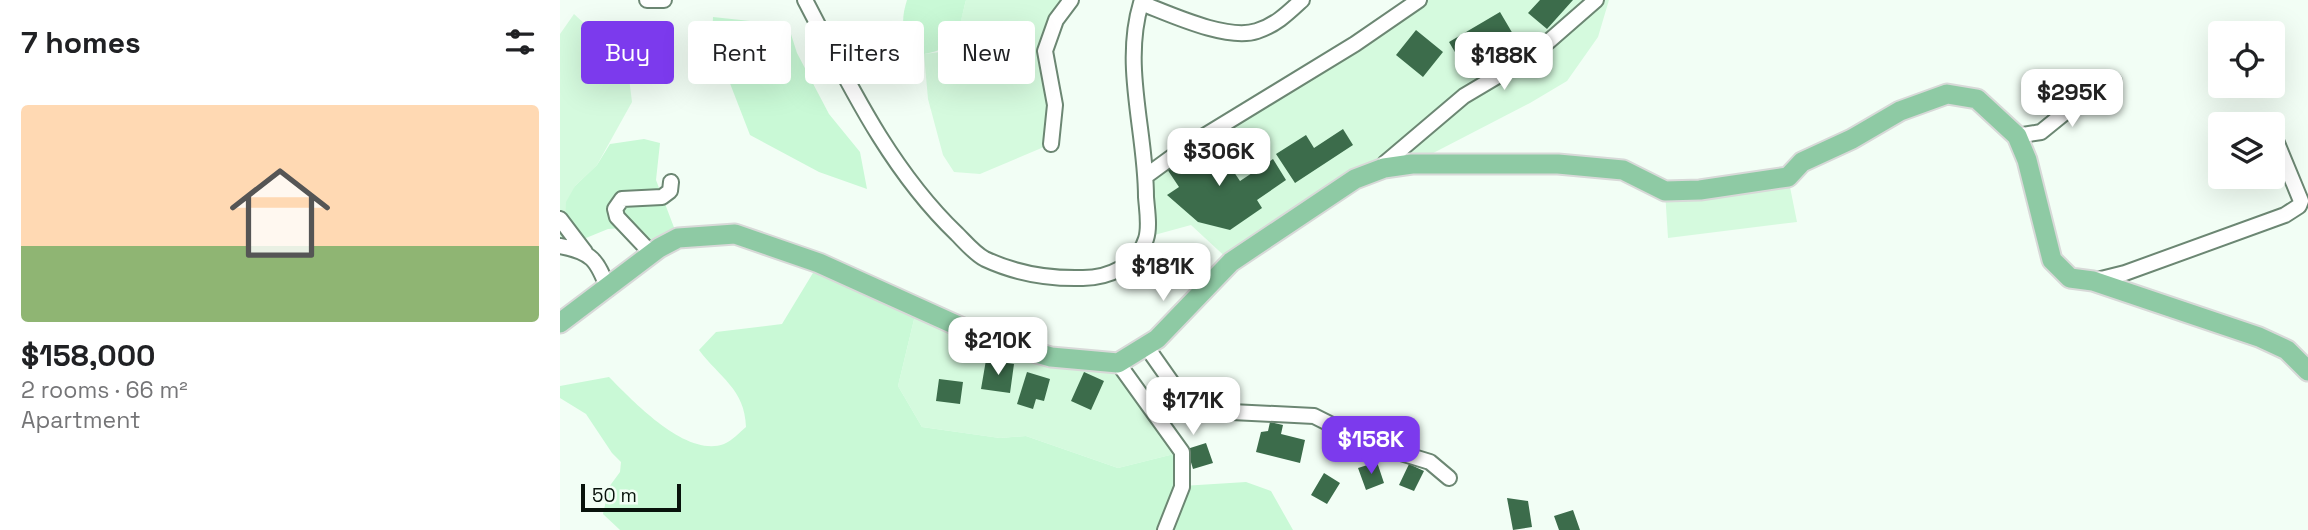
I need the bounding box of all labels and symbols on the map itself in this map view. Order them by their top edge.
pin: $188K [1455,32,1553,92]
pin: $295K [2023,69,2121,129]
pin: $306K [1170,128,1268,188]
pin: $181K [1114,244,1212,303]
pin: $210K [949,318,1047,377]
pin: $171K [1144,378,1242,437]
pin: $158K [1322,416,1420,476]
scale bar [581,481,681,513]

